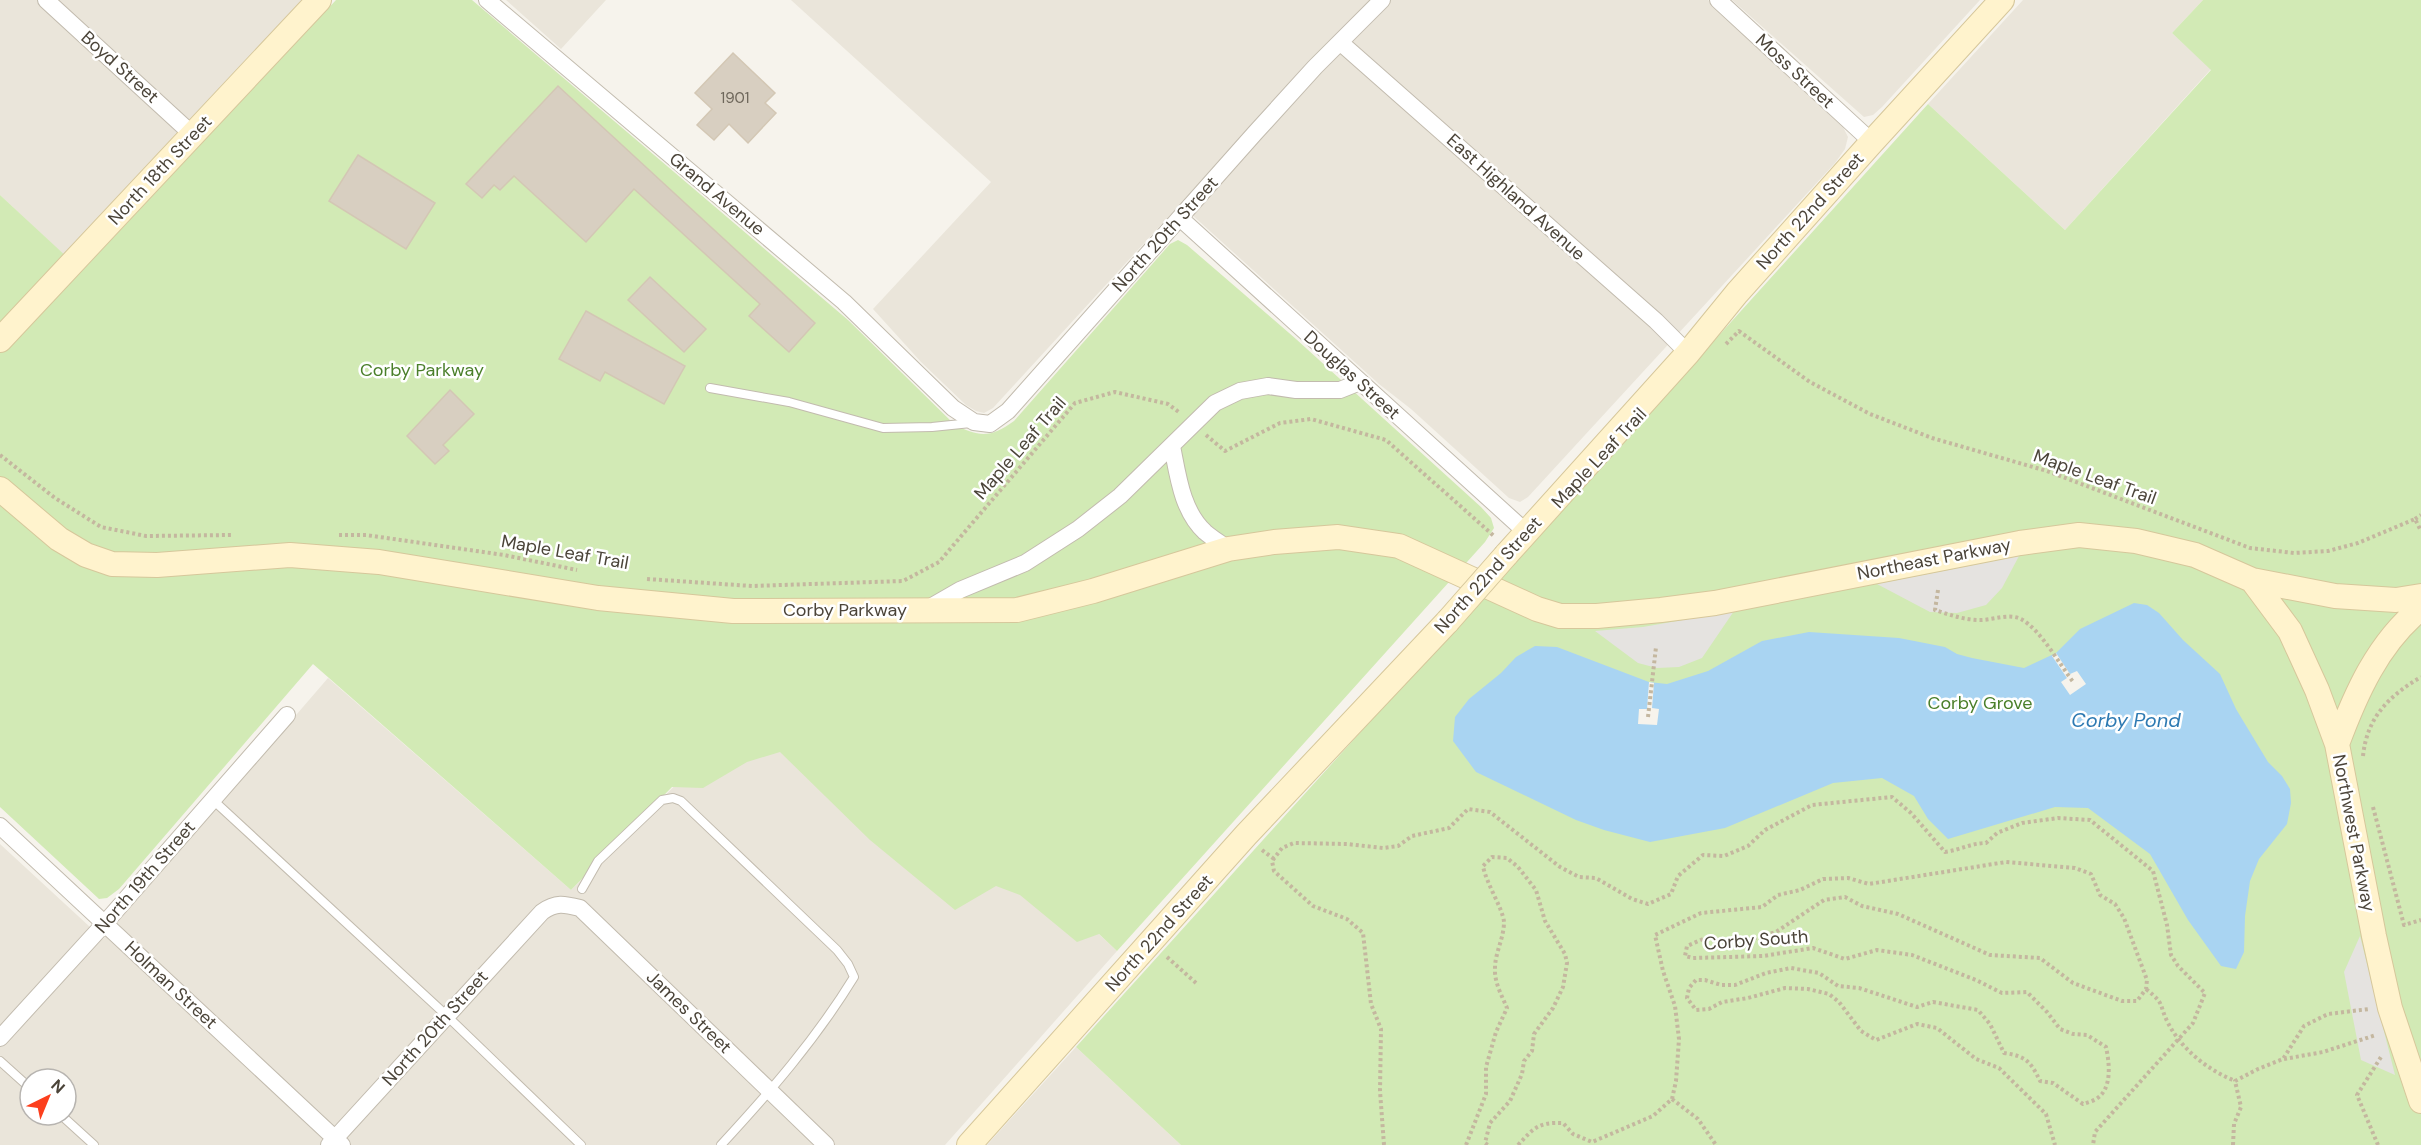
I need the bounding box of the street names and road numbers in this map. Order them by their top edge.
street label: Boyd Street [76,26,164,108]
street label: Moss Street [1750,28,1840,114]
street label: North 18th Street [103,110,217,230]
street label: East Highland Avenue [1442,128,1590,266]
street label: Grand Avenue [664,147,770,241]
street label: North 22nd Street [1751,147,1869,275]
street label: North 20th Street [1107,171,1223,297]
street label: Douglas Street [1299,325,1405,425]
street label: Maple Leaf Trail [969,391,1071,505]
street label: Maple Leaf Trail [1546,403,1652,513]
street label: Maple Leaf Trail [2030,444,2160,510]
street label: North 22nd Street [1429,511,1547,639]
street label: Maple Leaf Trail [499,529,631,575]
street label: Northeast Parkway [1855,532,2013,586]
street label: Corby Parkway [783,598,907,622]
street label: Northwest Parkway [2327,752,2381,914]
street label: North 19th Street [89,816,201,938]
street label: North 22nd Street [1100,869,1218,997]
street label: Corby South [1703,924,1809,956]
street label: Holman Street [119,936,223,1034]
street label: North 20th Street [377,965,493,1091]
street label: James Street [641,965,737,1059]

